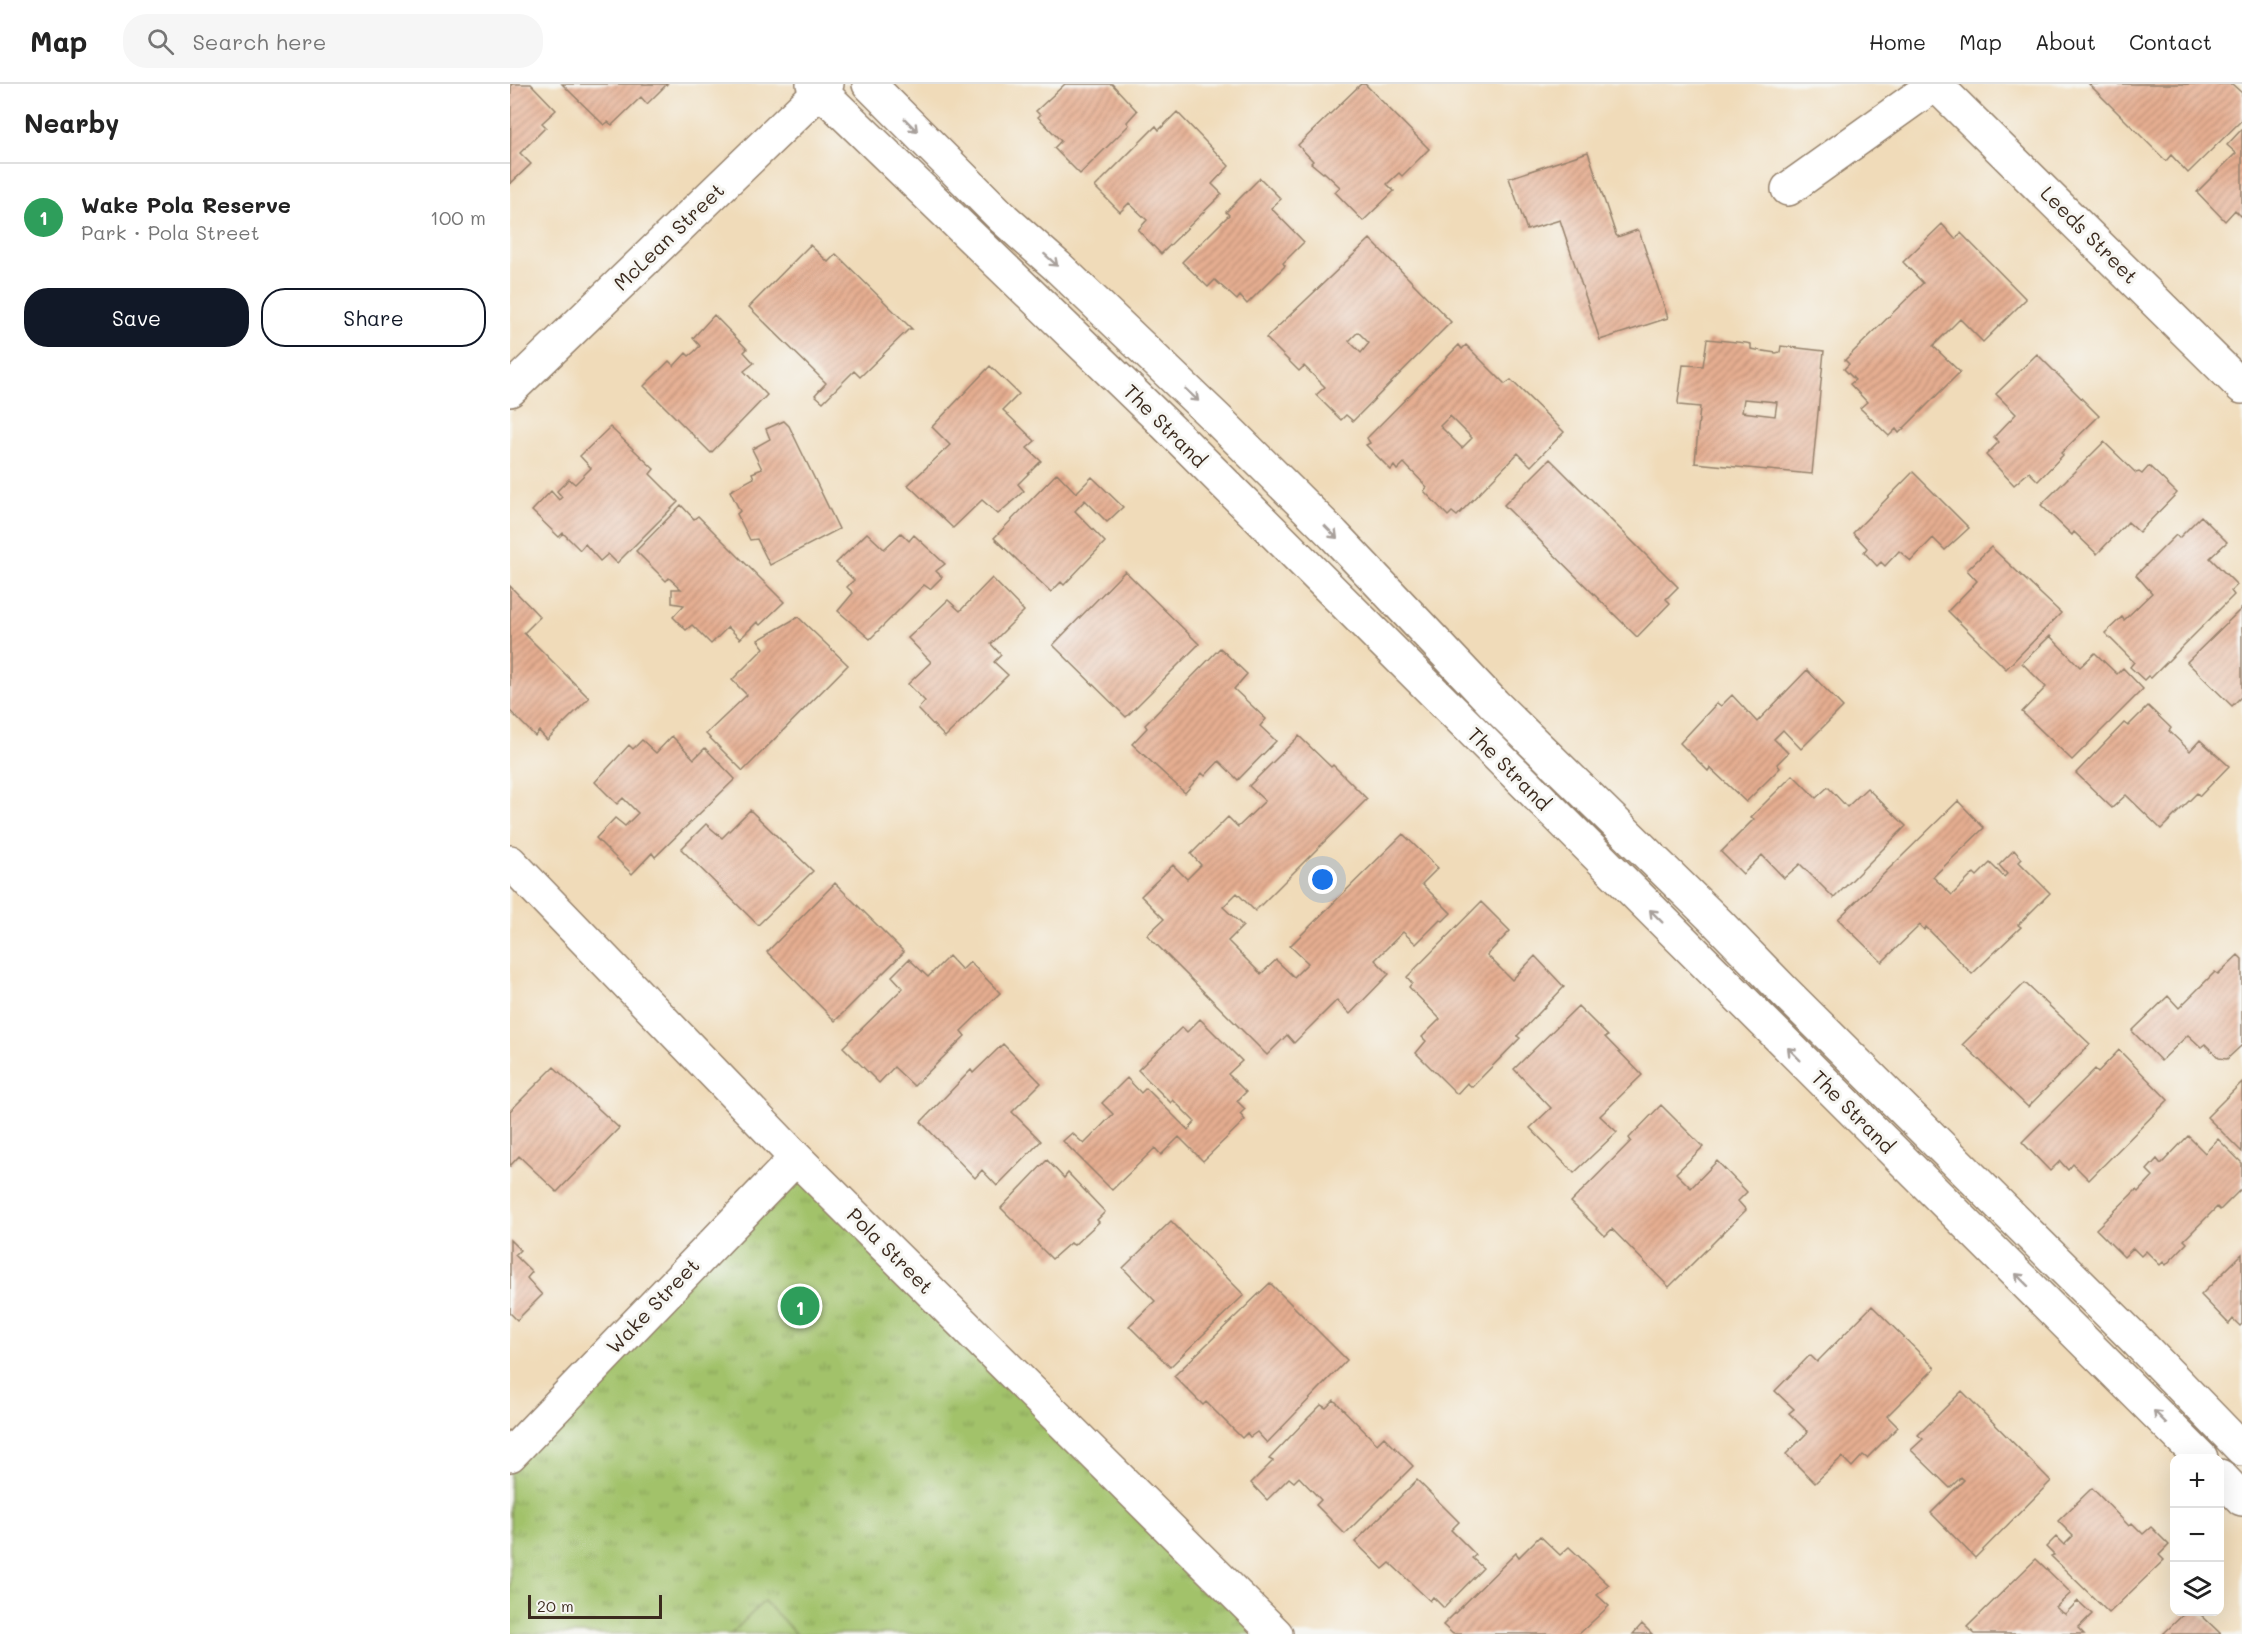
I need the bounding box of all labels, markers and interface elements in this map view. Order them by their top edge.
search box [123,14,543,68]
text: Map [30,23,87,59]
icon: search [144,25,177,58]
text: Search here [192,27,326,56]
text: Home [1869,28,1926,55]
text: Map [1959,28,2002,55]
text: About [2035,28,2096,55]
text: Contact [2129,28,2212,55]
text: Nearby [24,106,119,140]
one-way arrow [903,117,918,132]
street label: McLean Street [607,177,729,296]
street label: Leeds Street [2035,180,2144,289]
text: Wake Pola Reserve [81,190,291,219]
text: 1 [39,204,48,230]
text: 100 m [430,204,486,230]
text: Park · Pola Street [81,219,259,245]
one-way arrow [1043,253,1058,268]
button: Save [24,288,249,347]
button: Share [261,288,486,347]
street label: The Strand [1118,378,1213,473]
one-way arrow [1184,388,1199,402]
one-way arrow [1323,524,1338,539]
street label: The Strand [1462,721,1557,816]
your location [1308,865,1337,894]
one-way arrow [1648,909,1663,923]
one-way arrow [1787,1046,1801,1061]
street label: The Strand [1806,1064,1901,1159]
street label: Pola Street [842,1202,939,1299]
street label: Wake Street [600,1252,704,1359]
one-way arrow [2014,1272,2029,1287]
pin: 1 [780,1284,820,1328]
one-way arrow [2153,1410,2167,1425]
map controls [2170,1454,2224,1616]
button: + [2170,1454,2224,1508]
button: − [2170,1508,2224,1562]
button: layers [2170,1562,2224,1616]
scale bar [528,1592,662,1620]
text: 20 m [537,1595,574,1616]

